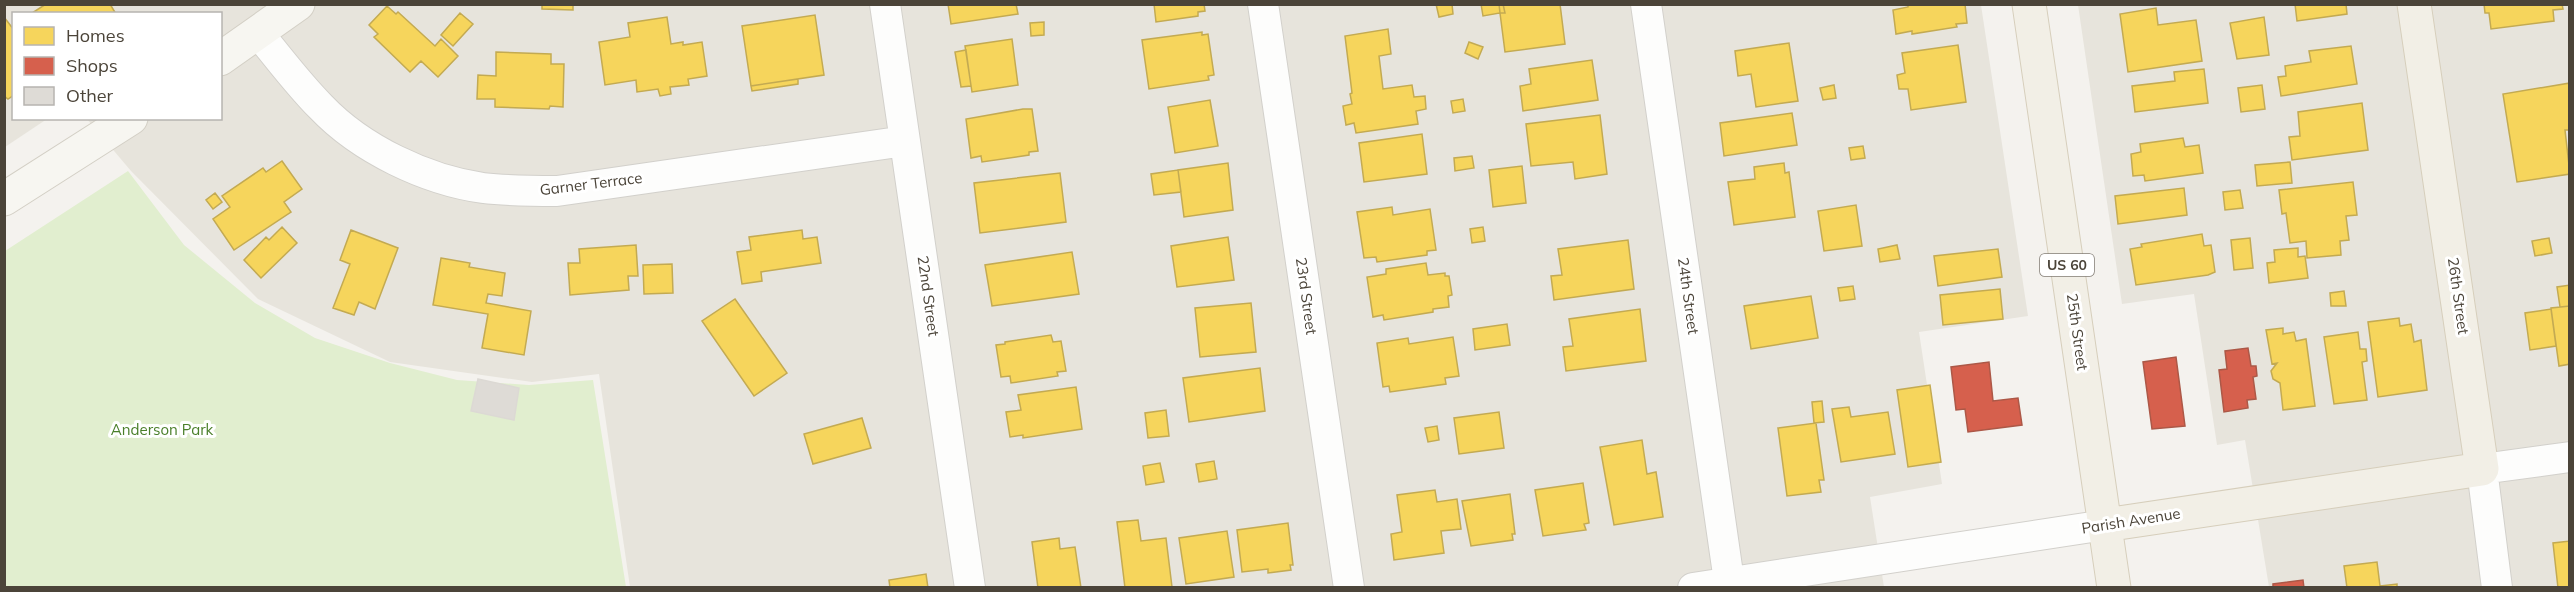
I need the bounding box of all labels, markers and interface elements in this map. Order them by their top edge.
legend [12,12,222,120]
text: Homes [66,24,125,47]
text: Shops [66,54,118,77]
text: Other [66,84,114,107]
street label: Garner Terrace [539,168,643,199]
street label: 22nd Street [913,254,944,337]
road number: US 60 [2040,254,2094,276]
street label: 23rd Street [1292,256,1321,336]
street label: 24th Street [1674,256,1703,336]
street label: 26th Street [2444,256,2473,336]
street label: 25th Street [2063,292,2092,372]
park label: Anderson Park [111,420,214,439]
street label: Parish Avenue [2080,503,2182,538]

